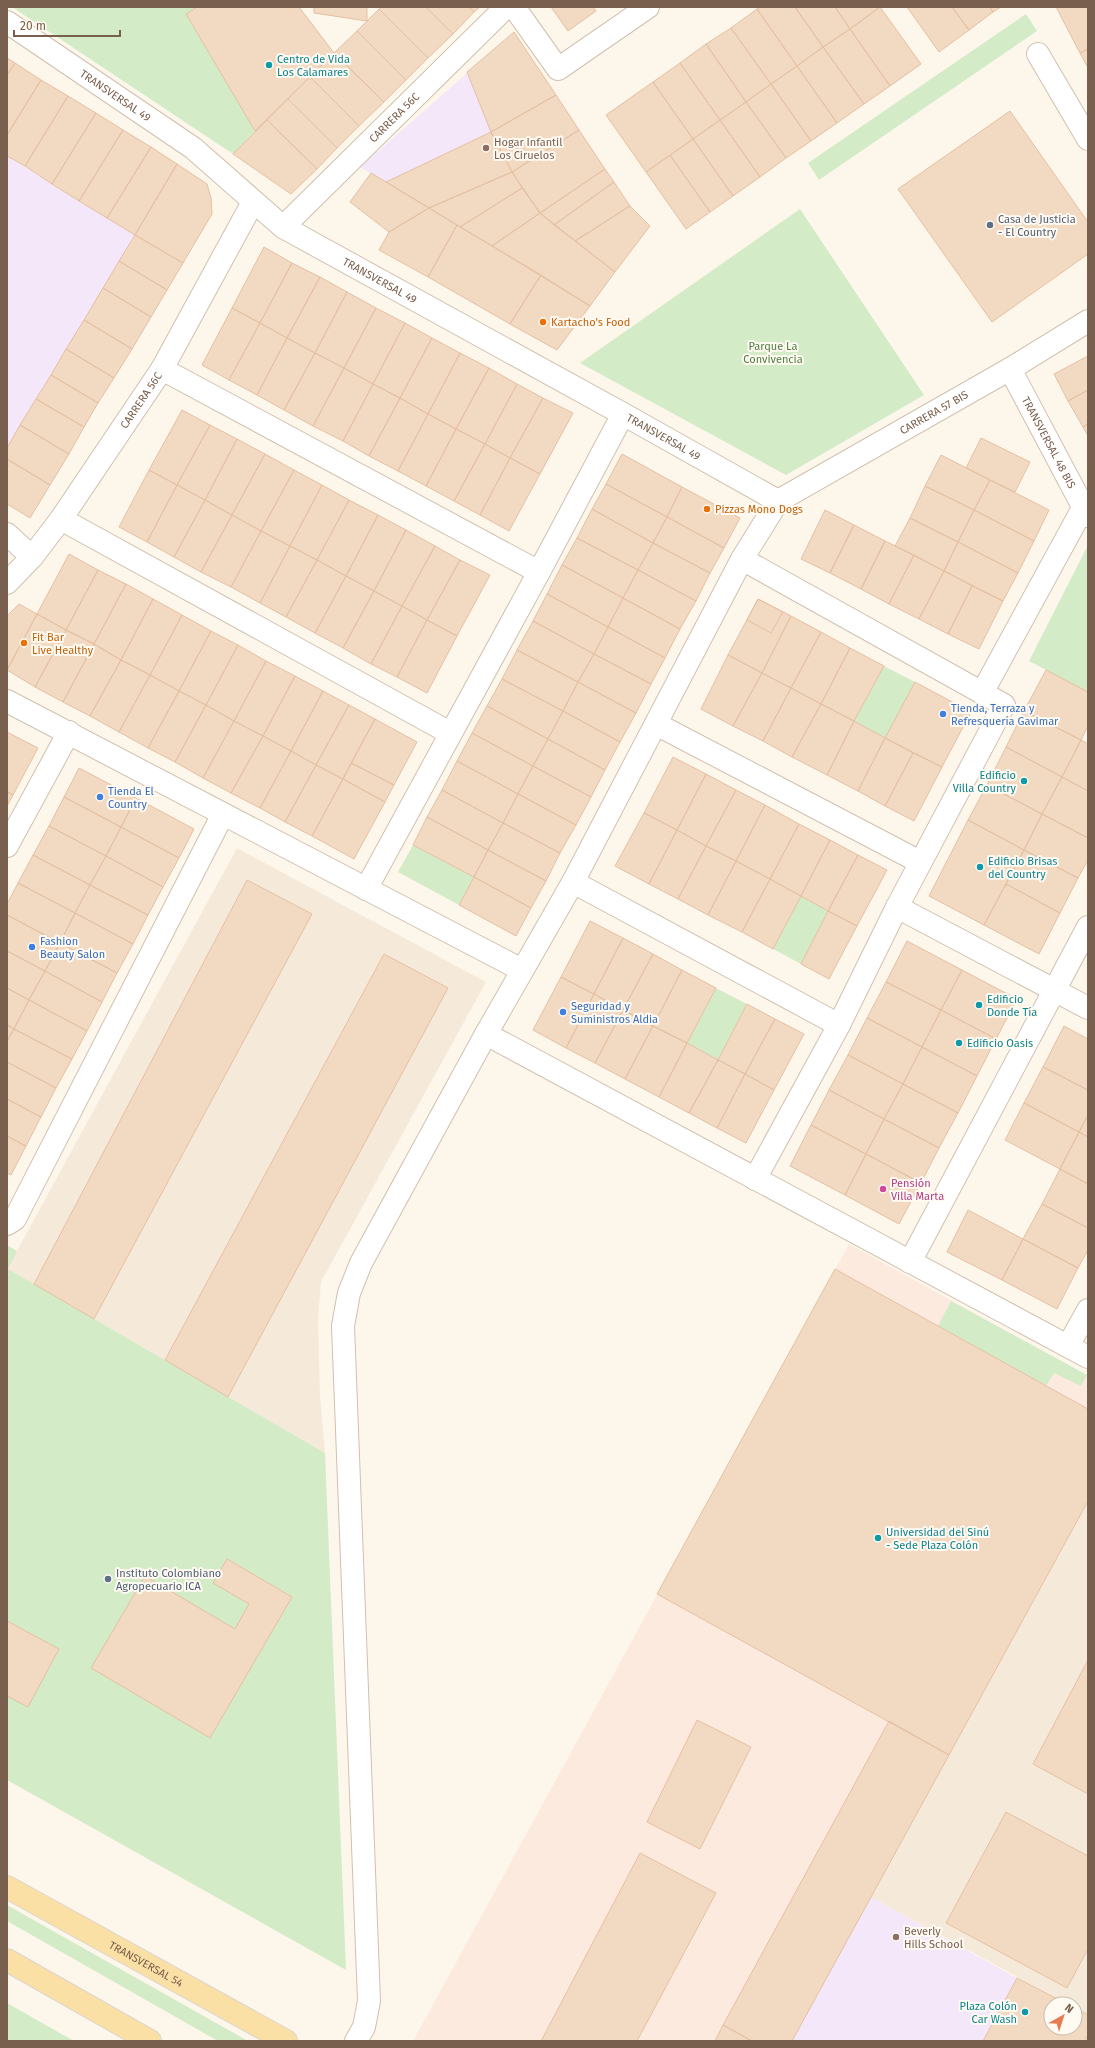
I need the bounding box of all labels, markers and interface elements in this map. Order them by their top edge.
scale bar [14,12,120,38]
text: 20 m [20,19,46,33]
place label: Centro de Vida Los Calamares [277,53,350,79]
marker: Centro de Vida Los Calamares [264,60,274,70]
street label: TRANSVERSAL 49 [78,67,153,124]
street label: CARRERA 56C [366,90,422,145]
place label: Hogar Infantil Los Ciruelos [494,136,562,162]
marker: Hogar Infantil Los Ciruelos [481,143,491,153]
place label: Casa de Justicia - El Country [998,213,1076,239]
marker: Casa de Justicia - El Country [985,220,995,230]
street label: TRANSVERSAL 49 [341,255,419,306]
place label: Kartacho's Food [551,316,630,329]
marker: Kartacho's Food [538,317,548,327]
park label: Parque La Convivencia [743,340,803,366]
street label: CARRERA 56C [117,370,165,431]
street label: CARRERA 57 BIS [897,388,970,437]
street label: TRANSVERSAL 48 BIS [1019,394,1079,490]
street label: TRANSVERSAL 49 [624,411,703,463]
place label: Pizzas Mono Dogs [715,503,803,516]
marker: Pizzas Mono Dogs [702,504,712,514]
place label: Fit Bar Live Healthy [32,631,94,657]
marker: Fit Bar Live Healthy [19,638,29,648]
place label: Tienda, Terraza y Refresquería Gavimar [951,702,1059,728]
marker: Tienda, Terraza y Refresquería Gavimar [938,709,948,719]
place label: Edificio Villa Country [953,769,1017,795]
marker: Edificio Villa Country [1019,776,1029,786]
place label: Tienda El Country [108,785,154,811]
marker: Tienda El Country [95,792,105,802]
place label: Edificio Brisas del Country [988,855,1057,881]
marker: Edificio Brisas del Country [975,862,985,872]
place label: Fashion Beauty Salon [40,935,105,961]
marker: Fashion Beauty Salon [27,942,37,952]
place label: Edificio Donde Tía [987,993,1037,1019]
place label: Seguridad y Suministros Aldia [571,1000,658,1026]
marker: Edificio Donde Tía [974,1000,984,1010]
marker: Seguridad y Suministros Aldia [558,1007,568,1017]
place label: Edificio Oasis [967,1037,1033,1050]
marker: Edificio Oasis [954,1038,964,1048]
place label: Pensión Villa Marta [891,1177,944,1203]
marker: Pensión Villa Marta [878,1184,888,1194]
place label: Universidad del Sinú - Sede Plaza Colón [886,1526,989,1552]
marker: Universidad del Sinú - Sede Plaza Colón [873,1533,883,1543]
place label: Instituto Colombiano Agropecuario ICA [116,1567,221,1593]
marker: Instituto Colombiano Agropecuario ICA [103,1574,113,1584]
place label: Beverly Hills School [904,1925,963,1951]
marker: Beverly Hills School [891,1932,901,1942]
street label: TRANSVERSAL 54 [107,1938,186,1990]
north arrow [1043,1996,1083,2036]
place label: Plaza Colón Car Wash [960,2000,1017,2026]
text: N [1062,2001,1076,2016]
marker: Plaza Colón Car Wash [1020,2007,1030,2017]

